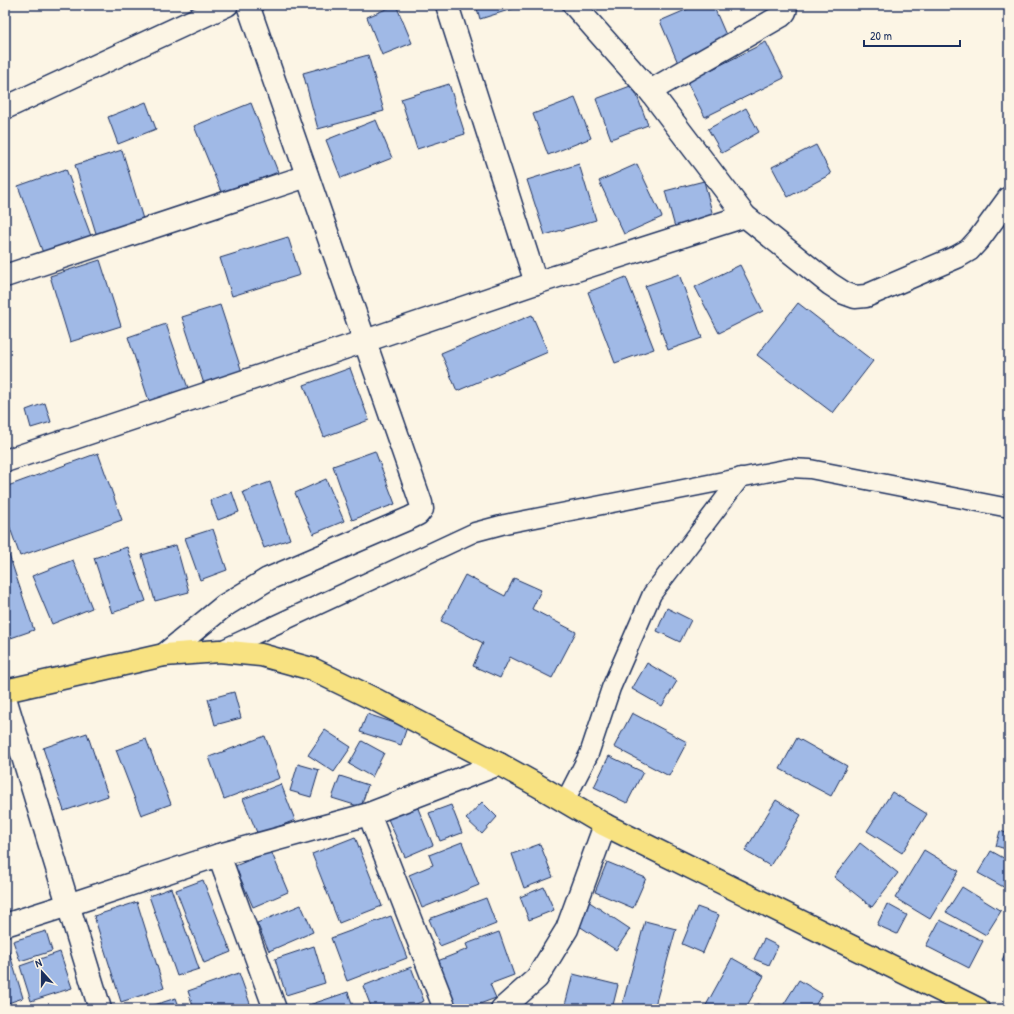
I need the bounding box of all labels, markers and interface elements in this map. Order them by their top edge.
scale bar [864,22,960,48]
text: 20 m [870,27,892,44]
north arrow [22,952,62,992]
text: N [33,955,44,970]

